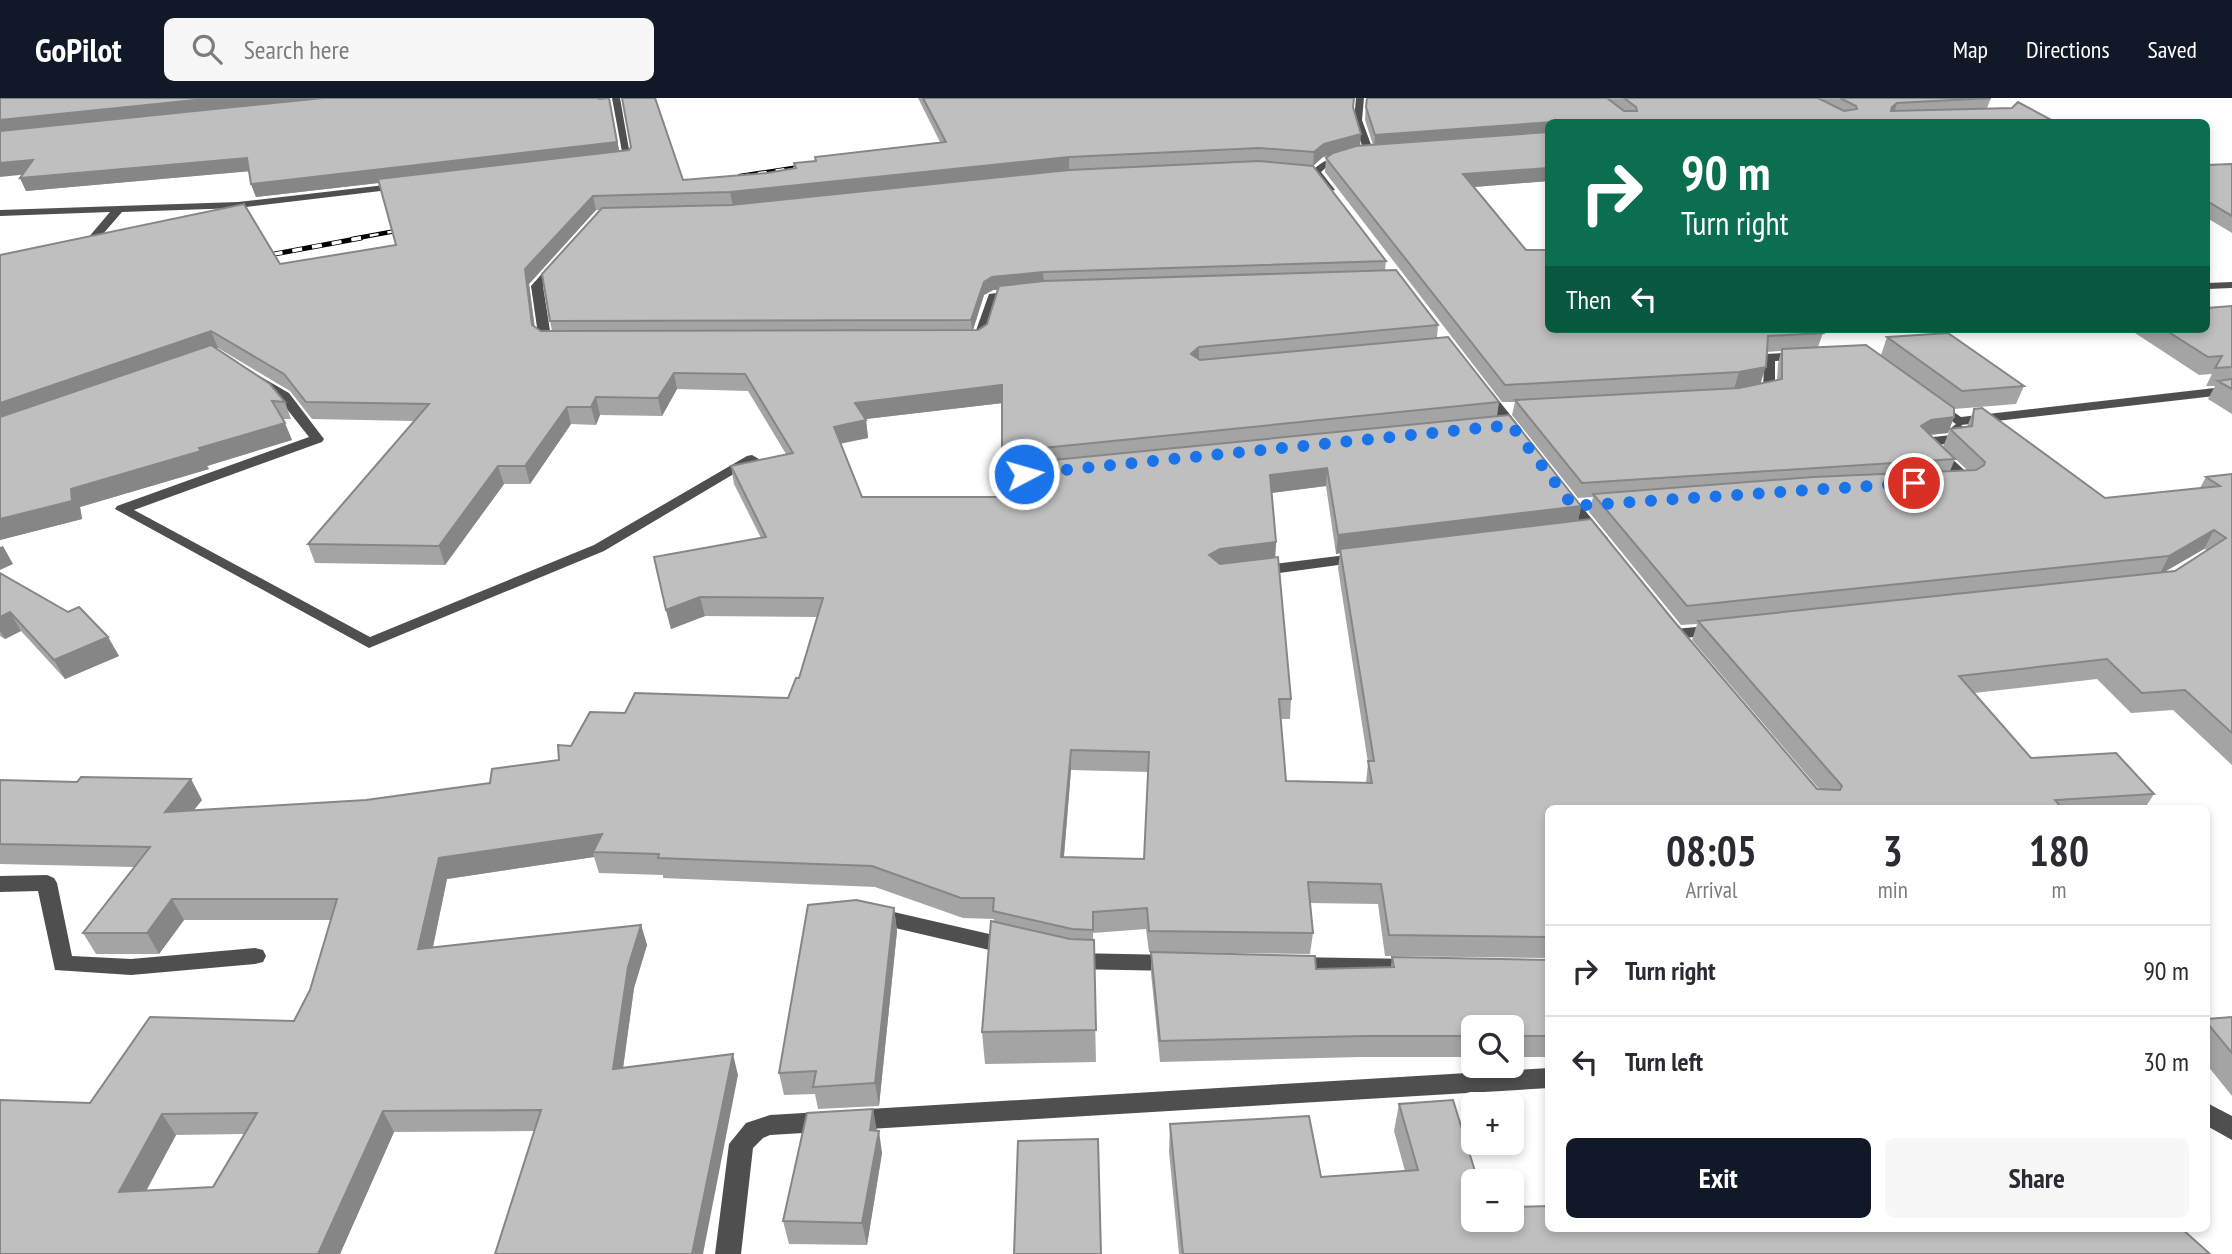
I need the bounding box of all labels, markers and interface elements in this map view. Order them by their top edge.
search box [164,18,654,81]
text: GoPilot [35,28,122,71]
icon: search [188,30,226,68]
text: Search here [244,33,349,66]
text: Map [1953,34,1988,65]
text: Directions [2026,34,2110,65]
text: Saved [2148,34,2197,65]
text: 90 m [1681,140,1770,204]
icon: right [1566,147,1657,238]
text: Turn right [1681,202,1789,244]
icon: left [1625,280,1663,318]
text: Then [1566,283,1611,316]
position arrow [987,437,1061,511]
pin [1884,453,1944,513]
icon: arrive [1895,464,1933,502]
text: 08:05 [1666,823,1757,878]
text: 3 [1883,823,1903,878]
text: 180 [2029,823,2089,878]
text: Arrival [1685,875,1737,904]
text: min [1878,875,1908,904]
text: m [2051,875,2066,904]
icon: right [1566,952,1604,990]
text: Turn right [1625,954,1716,987]
text: 90 m [2143,954,2189,987]
map controls [1461,1015,1524,1232]
button: search [1461,1015,1524,1078]
icon: left [1566,1043,1604,1081]
text: Turn left [1625,1045,1703,1078]
text: 30 m [2143,1045,2189,1078]
button: + [1461,1092,1524,1155]
button: Exit [1566,1138,1871,1218]
button: Share [1885,1138,2189,1218]
button: − [1461,1169,1524,1232]

